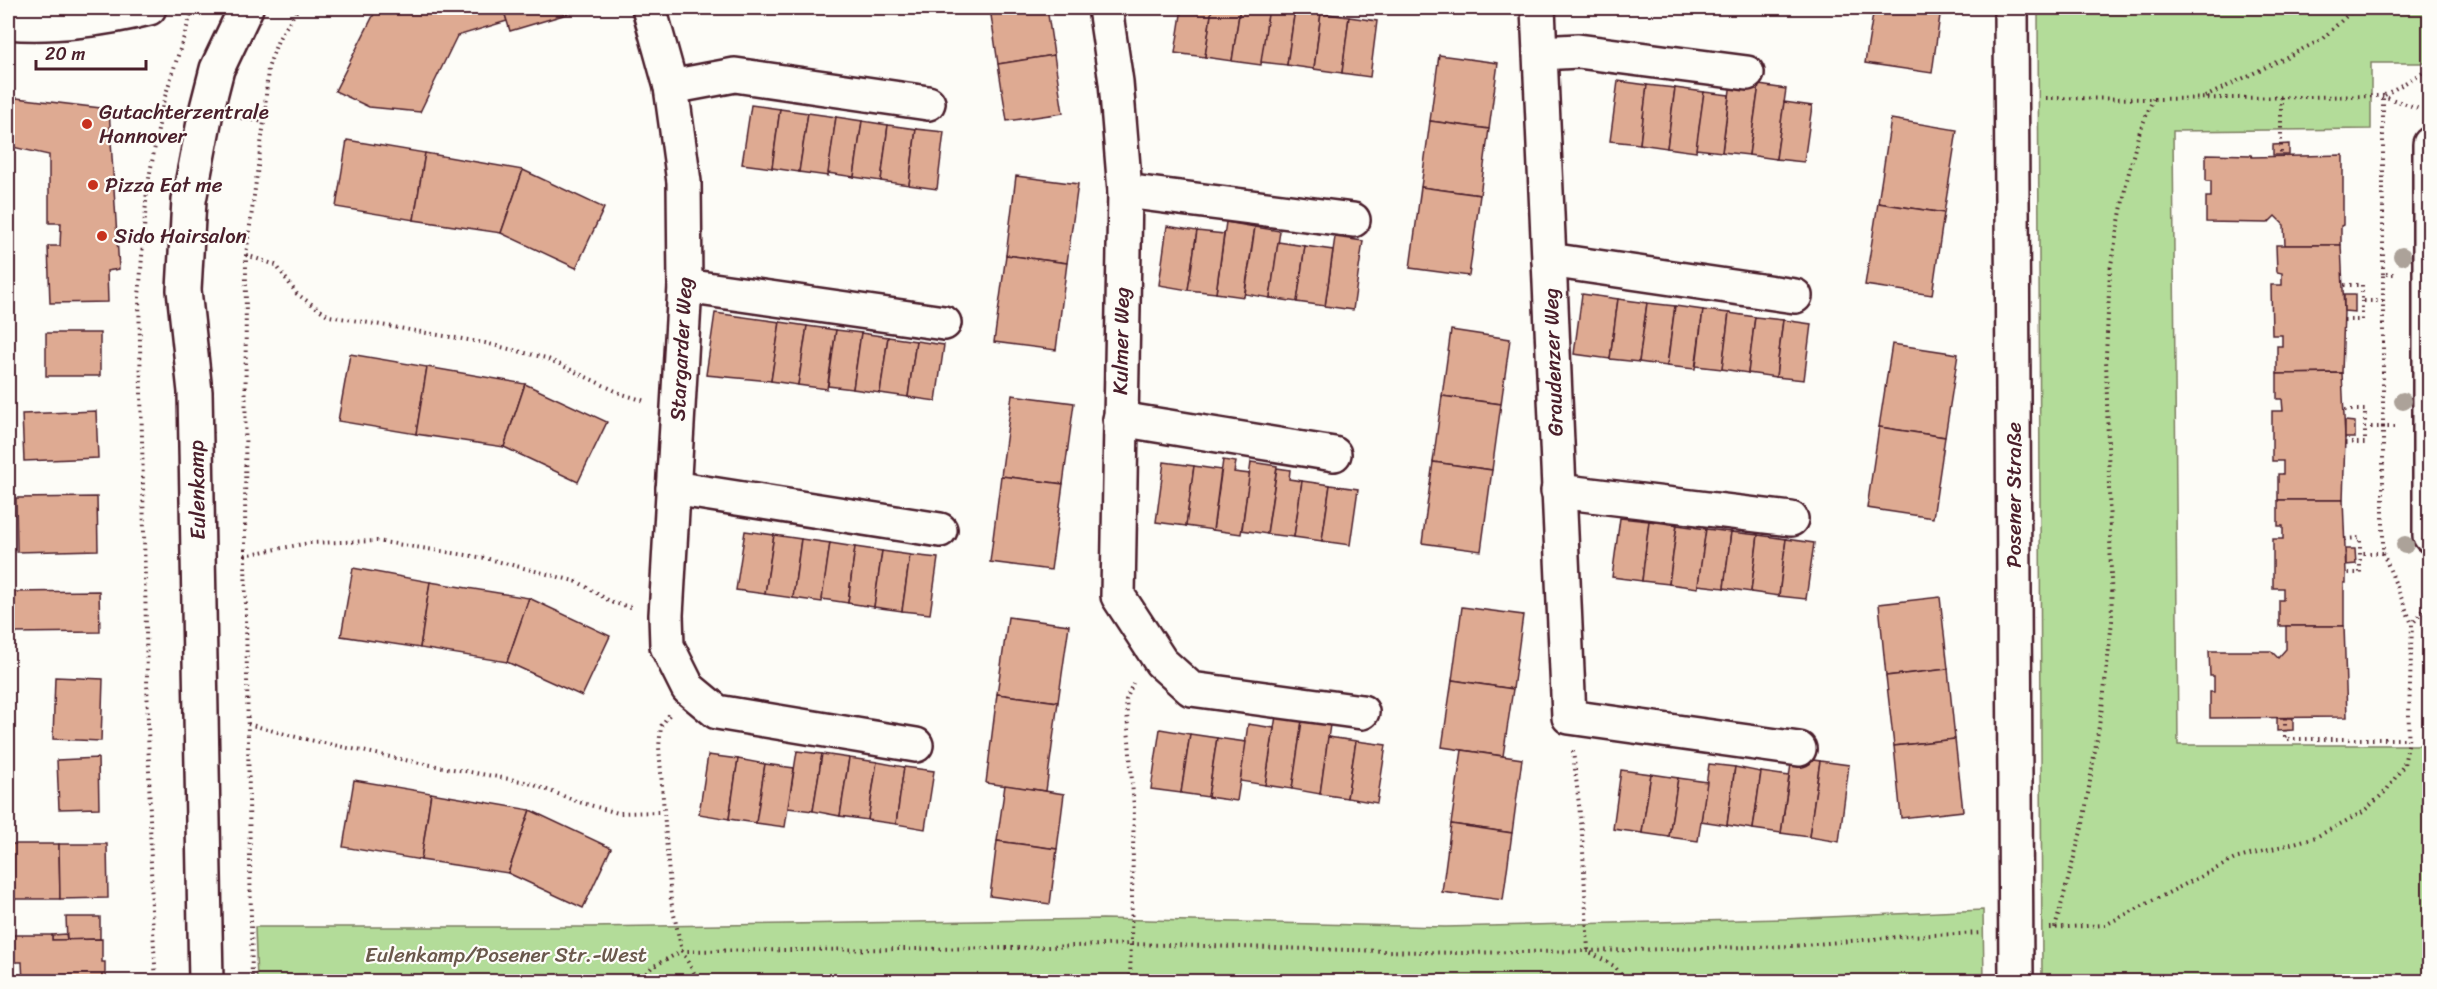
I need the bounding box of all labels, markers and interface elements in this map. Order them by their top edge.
scale bar [36,33,146,71]
text: 20 m [45,38,85,70]
place label: Gutachterzentrale Hannover [99,93,269,155]
marker: Gutachterzentrale Hannover [80,117,94,131]
place label: Pizza Eat me [105,166,223,204]
marker: Pizza Eat me [86,178,100,192]
place label: Sido Hairsalon [114,217,247,255]
marker: Sido Hairsalon [95,229,109,243]
street label: Stargarder Weg [658,276,704,422]
street label: Kulmer Weg [1101,286,1141,395]
street label: Graudenzer Weg [1531,287,1575,437]
street label: Posener Straße [1995,422,2033,568]
street label: Eulenkamp [177,440,217,540]
park label: Eulenkamp/Posener Str.-West [365,936,647,974]

